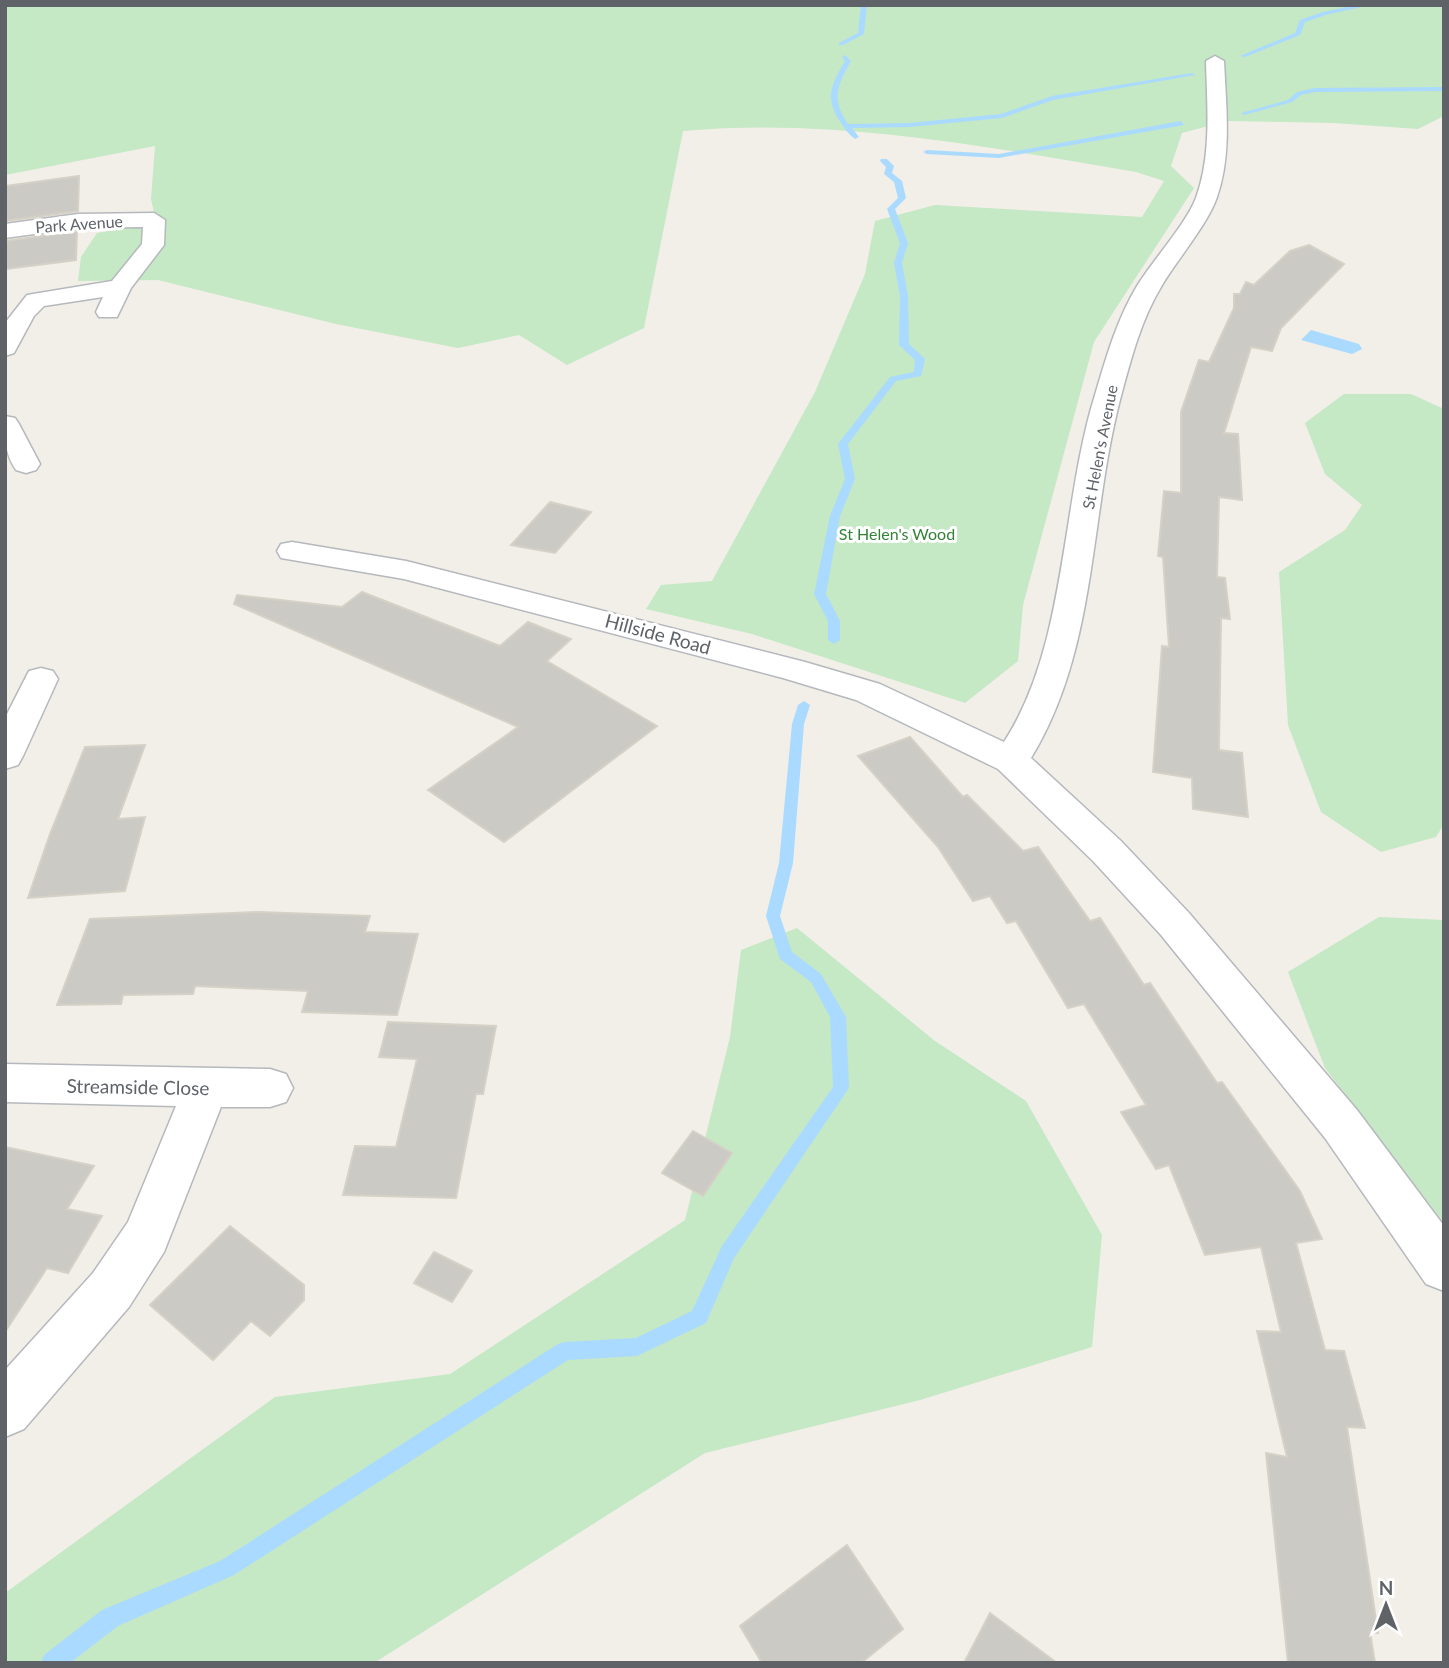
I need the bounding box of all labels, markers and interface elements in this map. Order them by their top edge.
street label: Park Avenue [35,211,123,236]
street label: St Helen's Avenue [1078,383,1121,511]
park label: St Helen's Wood [839,524,955,543]
street label: Hillside Road [603,608,713,659]
street label: Streamside Close [66,1074,210,1099]
north arrow [1351,1570,1421,1640]
text: N [1379,1576,1393,1599]

